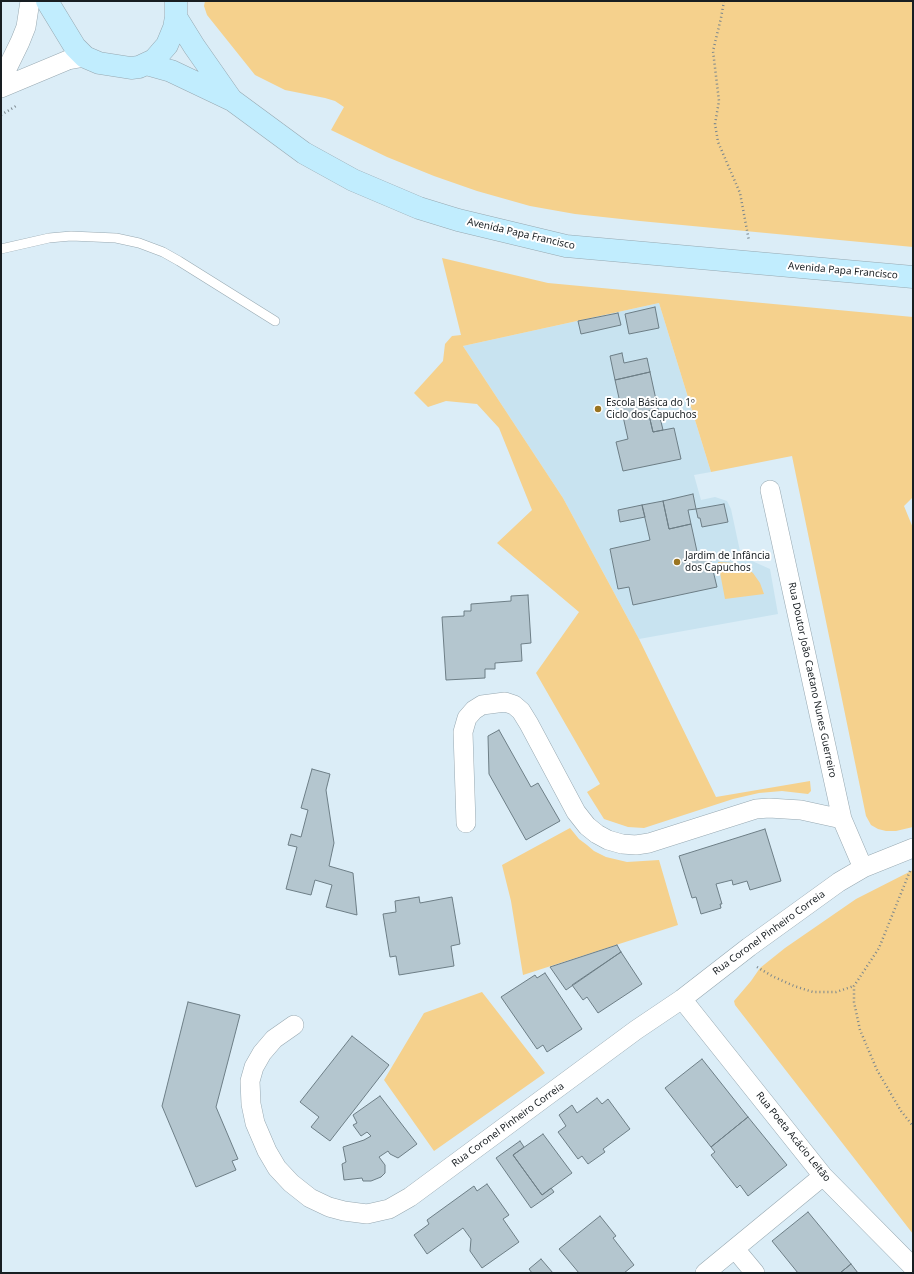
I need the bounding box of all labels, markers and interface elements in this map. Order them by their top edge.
street label: Avenida Papa Francisco [466,216,576,252]
street label: Avenida Papa Francisco [788,260,898,282]
place label: Escola Básica do 1º Ciclo dos Capuchos [606,397,697,420]
marker: Escola Básica do 1º Ciclo dos Capuchos [593,404,603,414]
place label: Jardim de Infância dos Capuchos [685,550,770,574]
marker: Jardim de Infância dos Capuchos [672,557,682,567]
street label: Rua Doutor João Caetano Nunes Guerreiro [785,581,839,779]
street label: Rua Coronel Pinheiro Correia [710,888,828,978]
street label: Rua Coronel Pinheiro Correia [449,1080,567,1170]
street label: Rua Poeta Acácio Leitão [753,1090,833,1184]

